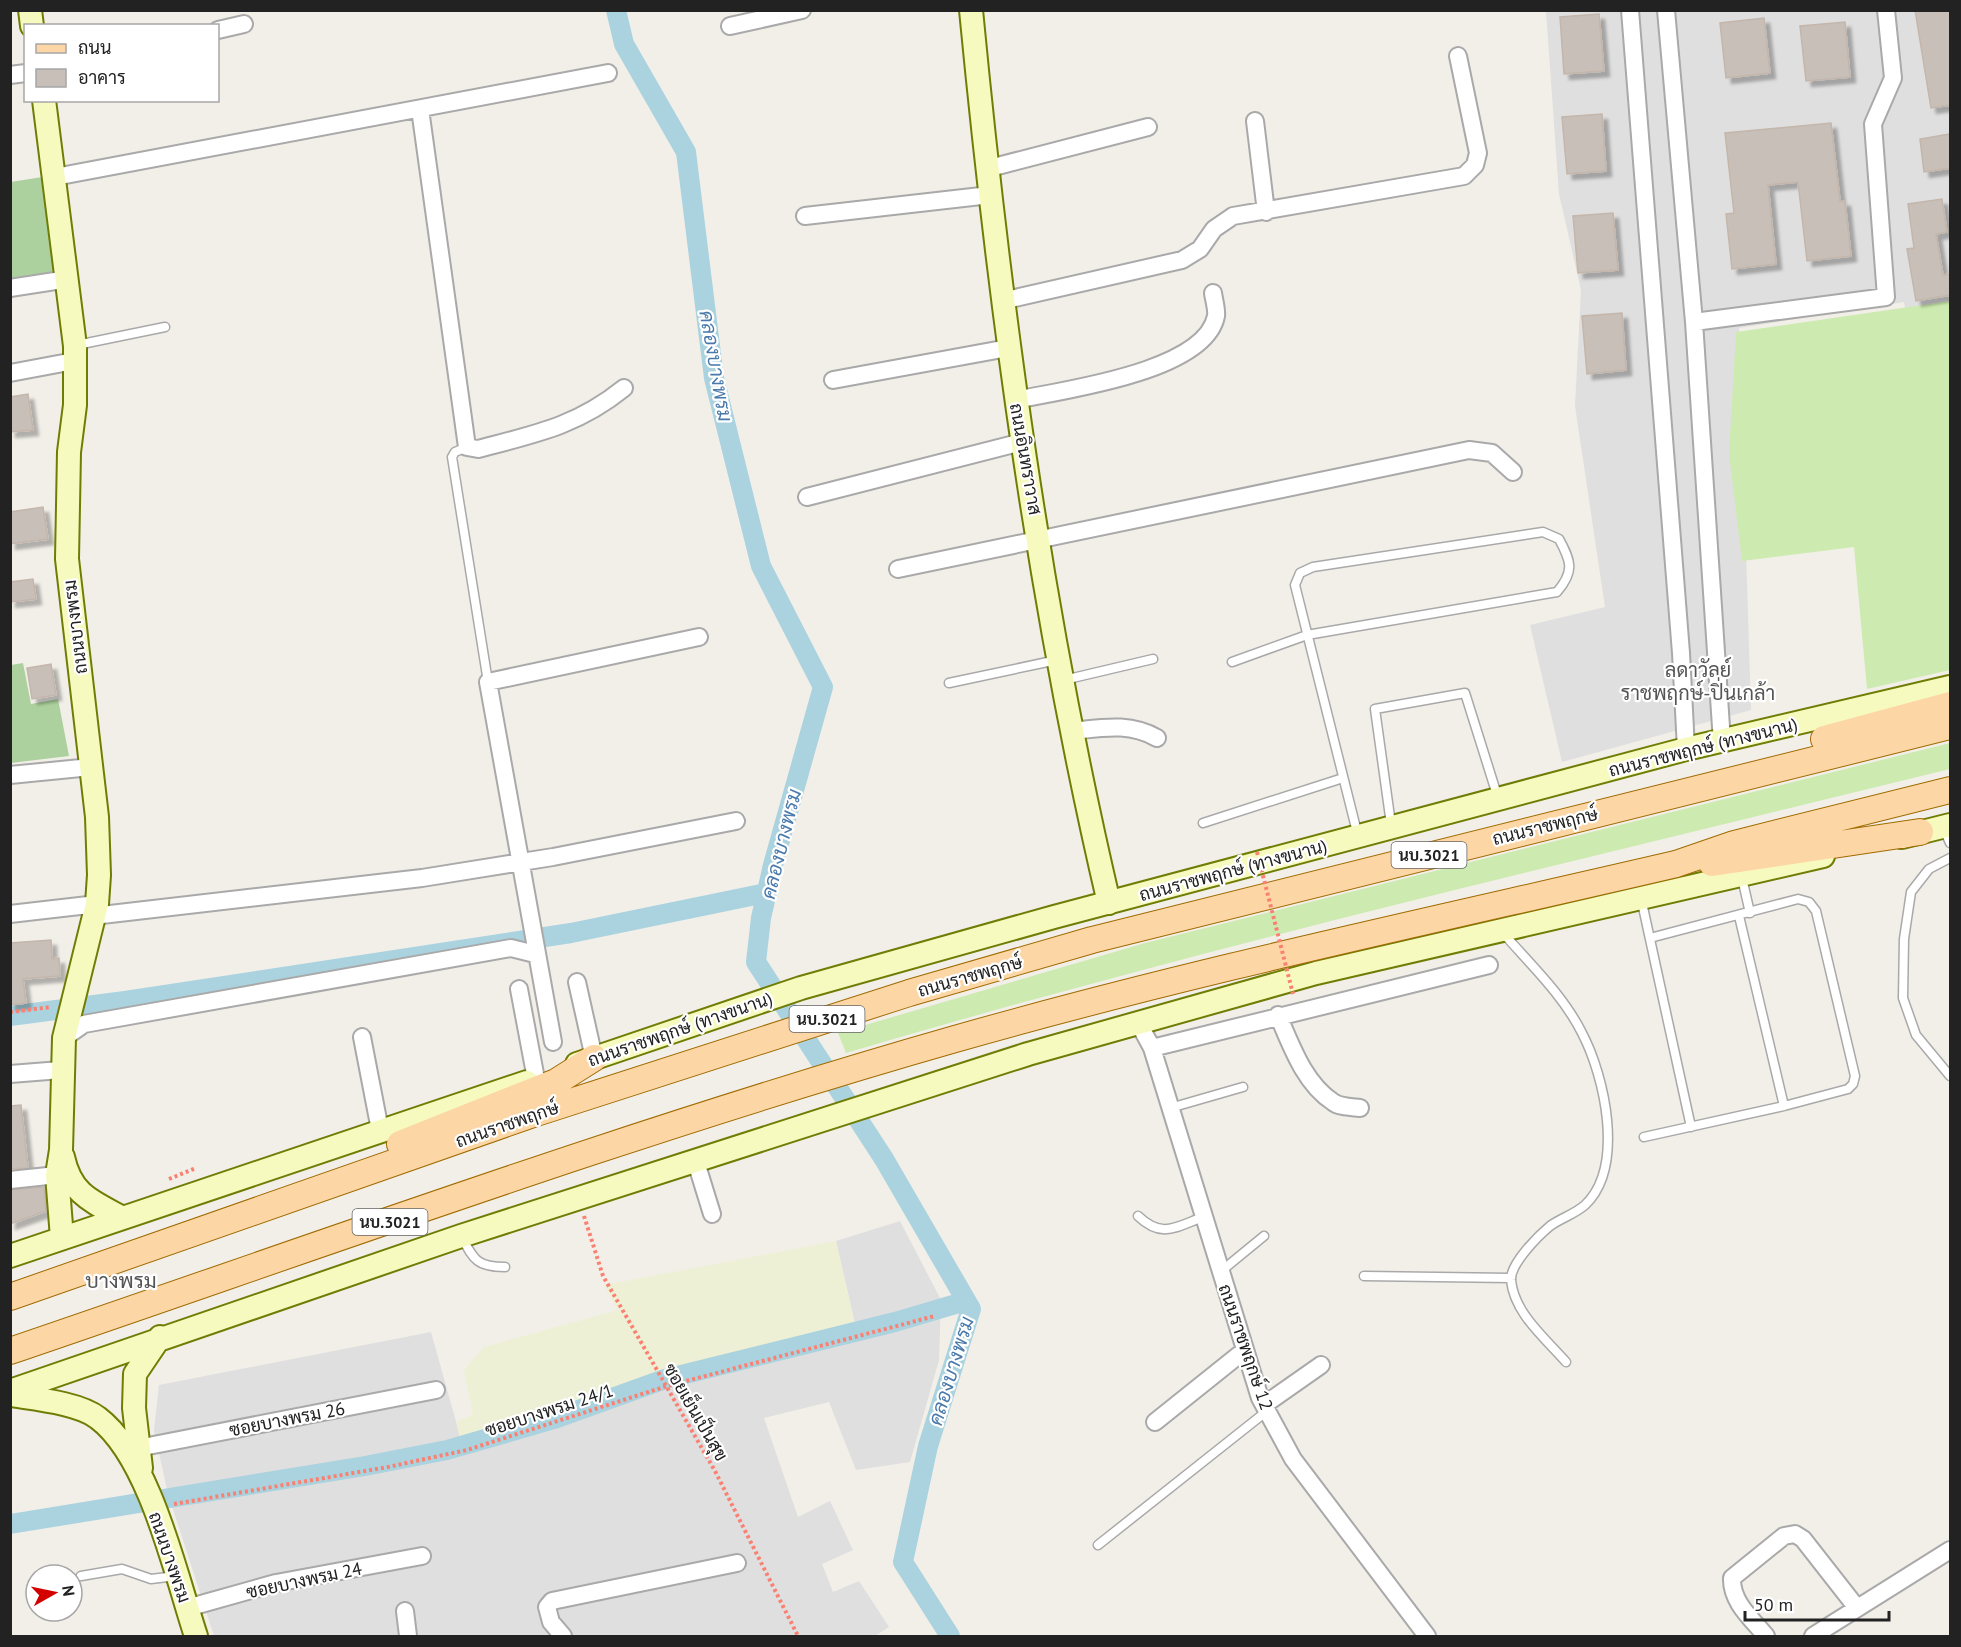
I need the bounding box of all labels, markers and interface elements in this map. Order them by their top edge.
legend [24,24,219,102]
text: ถนน [78,36,111,59]
text: อาคาร [78,66,126,89]
water label: คลองบางพรม [693,308,739,424]
street label: ถนนอินทราวาส [1005,401,1047,517]
street label: ถนนบางพรม [58,579,92,675]
district label: ลดาวัลย์ ราชพฤกษ์-ปิ่นเกล้า [1621,656,1775,706]
street label: ถนนราชพฤกษ์ (ทางขนาน) [1606,711,1800,782]
water label: คลองบางพรม [755,786,807,902]
street label: ถนนราชพฤกษ์ [1490,801,1601,850]
street label: ถนนราชพฤกษ์ (ทางขนาน) [1136,833,1330,906]
road number: นบ.3021 [1392,842,1466,868]
street label: ถนนราชพฤกษ์ [915,949,1026,1002]
street label: ถนนราชพฤกษ์ (ทางขนาน) [584,986,775,1071]
road number: นบ.3021 [790,1006,864,1032]
street label: ถนนราชพฤกษ์ [452,1094,562,1152]
road number: นบ.3021 [352,1209,428,1235]
district label: บางพรม [85,1267,157,1294]
street label: ถนนราชพฤกษ์ 12 [1214,1280,1279,1413]
water label: คลองบางพรม [922,1313,980,1429]
street label: ซอยเย็นเป็นสุข [658,1358,735,1466]
street label: ซอยบางพรม 24/1 [482,1378,616,1442]
street label: ซอยบางพรม 26 [227,1396,347,1442]
street label: ถนนบางพรม [144,1509,196,1605]
street label: ซอยบางพรม 24 [244,1556,364,1603]
north arrow [24,1563,84,1623]
text: N [58,1584,80,1597]
scale bar [1745,1584,1889,1622]
text: 50 m [1754,1593,1793,1616]

